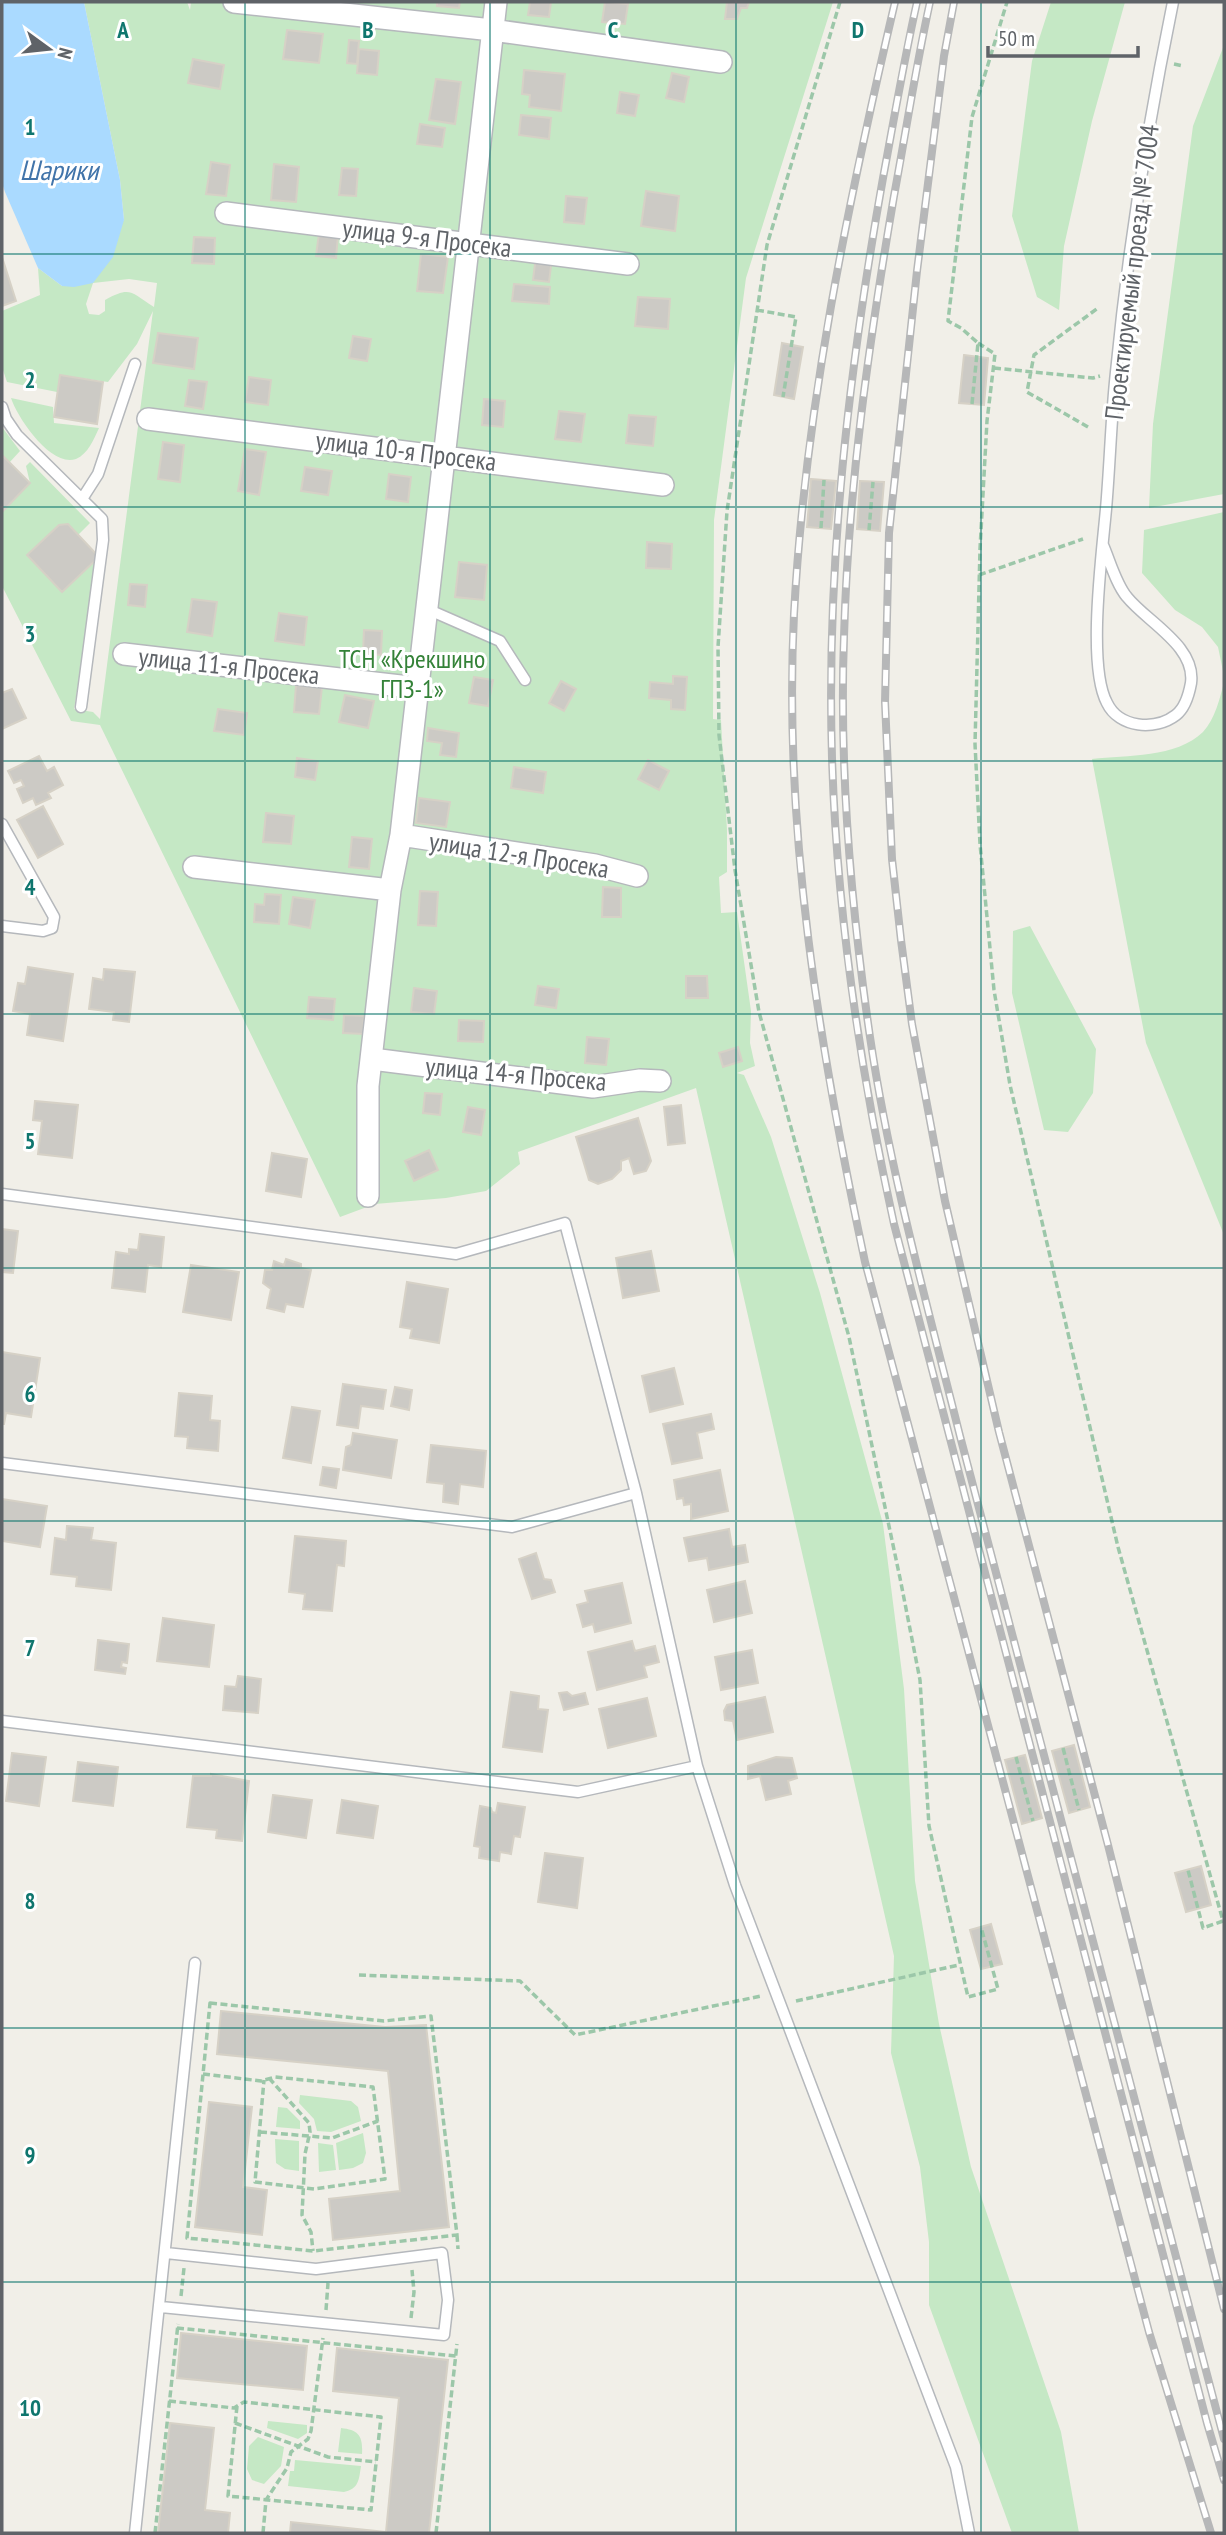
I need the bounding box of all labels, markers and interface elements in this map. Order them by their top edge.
north arrow [14,14,84,84]
scale bar [988,14,1138,58]
text: A [116,15,129,44]
text: B [362,15,374,44]
text: C [608,15,619,44]
text: D [852,15,864,44]
text: 50 m [998,25,1035,52]
text: N [53,45,78,61]
text: 1 [25,112,36,141]
street label: Проектируемый проезд № 7004 [1097,122,1166,421]
water label: Шарики [20,151,101,188]
street label: улица 9-я Просека [341,211,513,264]
text: 2 [25,365,36,394]
street label: улица 10-я Просека [314,423,498,478]
text: 3 [25,619,36,648]
street label: улица 11-я Просека [137,640,321,691]
park label: ТСН «Крекшино ГПЗ-1» [339,642,485,705]
street label: улица 12-я Просека [427,824,611,885]
text: 4 [25,872,36,901]
street label: улица 14-я Просека [424,1049,608,1098]
text: 5 [25,1126,36,1155]
text: 6 [25,1379,36,1408]
text: 7 [25,1633,36,1662]
text: 8 [25,1886,36,1915]
text: 9 [25,2140,36,2169]
text: 10 [19,2393,41,2422]

